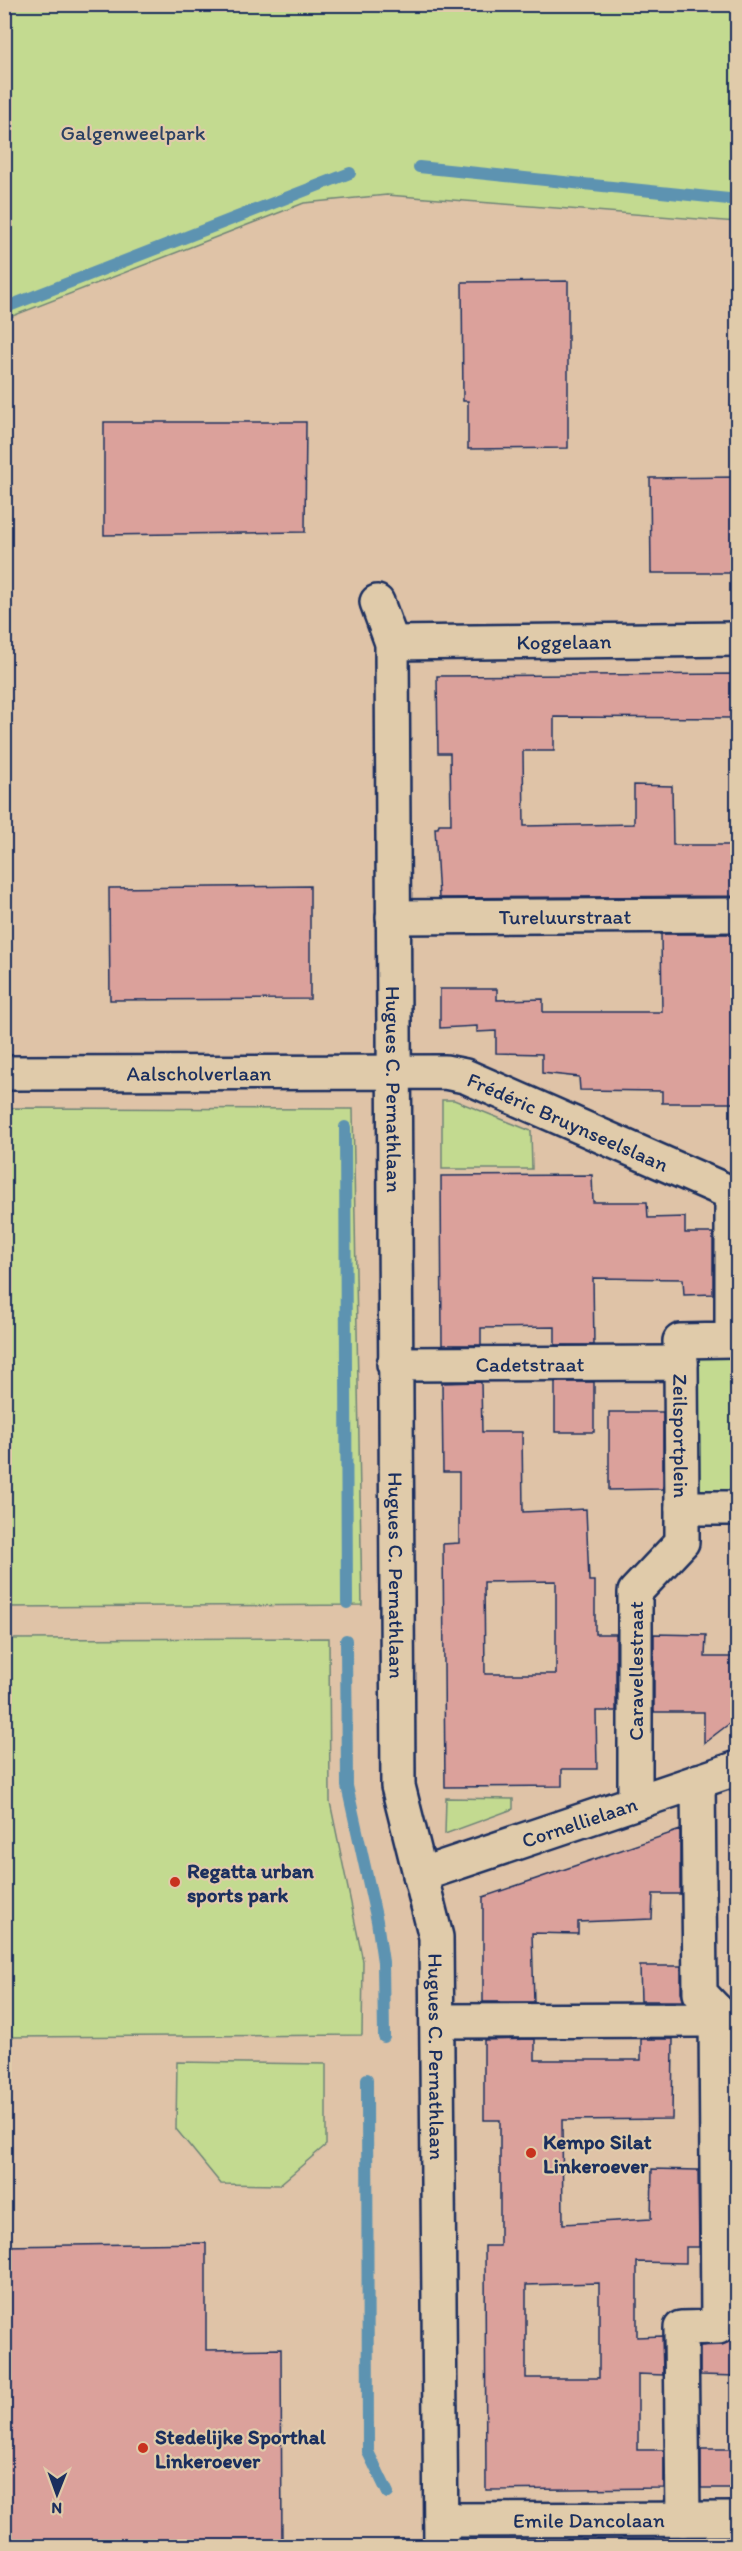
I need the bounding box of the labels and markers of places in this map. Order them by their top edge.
place label: Regatta urban sports park [187,1858,314,1908]
marker: Regatta urban sports park [168,1875,182,1889]
place label: Kempo Silat Linkeroever [543,2129,652,2178]
marker: Kempo Silat Linkeroever [524,2146,538,2160]
place label: Stedelijke Sporthal Linkeroever [155,2424,327,2473]
marker: Stedelijke Sporthal Linkeroever [136,2441,150,2455]

